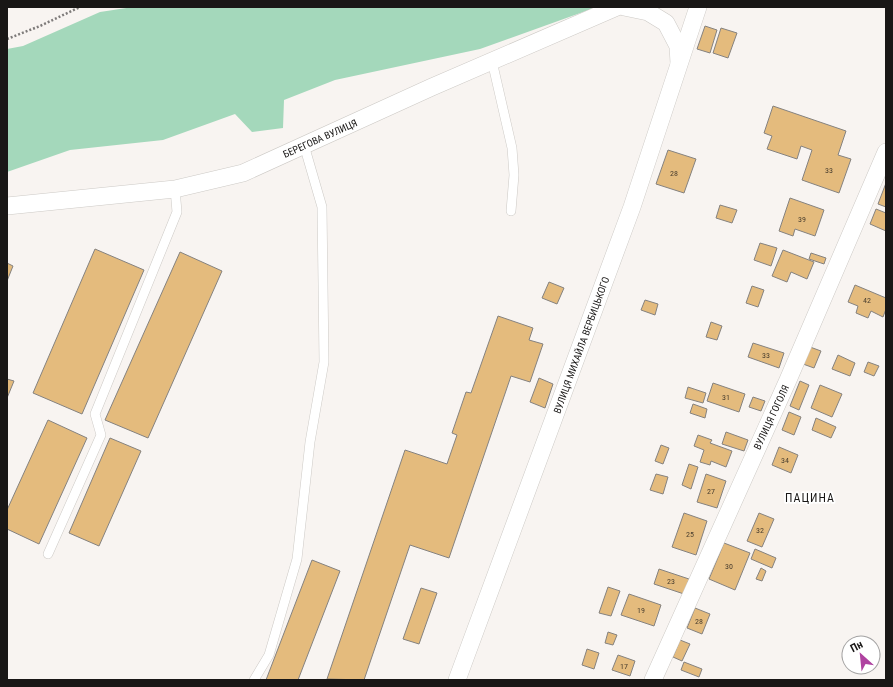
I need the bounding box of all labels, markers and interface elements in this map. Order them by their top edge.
street label: БЕРЕГОВА ВУЛИЦЯ [281,117,359,160]
house number: 33 [825,166,833,175]
house number: 28 [670,169,678,178]
house number: 39 [798,215,806,224]
street label: ВУЛИЦЯ МИХАЙЛА ВЕРБИЦЬКОГО [551,275,611,415]
house number: 42 [863,296,871,305]
house number: 33 [762,351,770,360]
street label: ВУЛИЦЯ ГОГОЛЯ [752,383,791,451]
house number: 31 [722,393,730,402]
house number: 34 [781,456,789,465]
house number: 27 [707,487,715,496]
district label: ПАЦИНА [785,491,835,505]
house number: 32 [756,526,764,535]
house number: 25 [686,530,694,539]
house number: 30 [725,562,733,571]
house number: 23 [667,577,675,586]
house number: 19 [637,606,645,615]
house number: 28 [695,617,703,626]
north arrow [841,635,881,675]
text: Пн [848,638,865,655]
house number: 17 [620,662,628,671]

